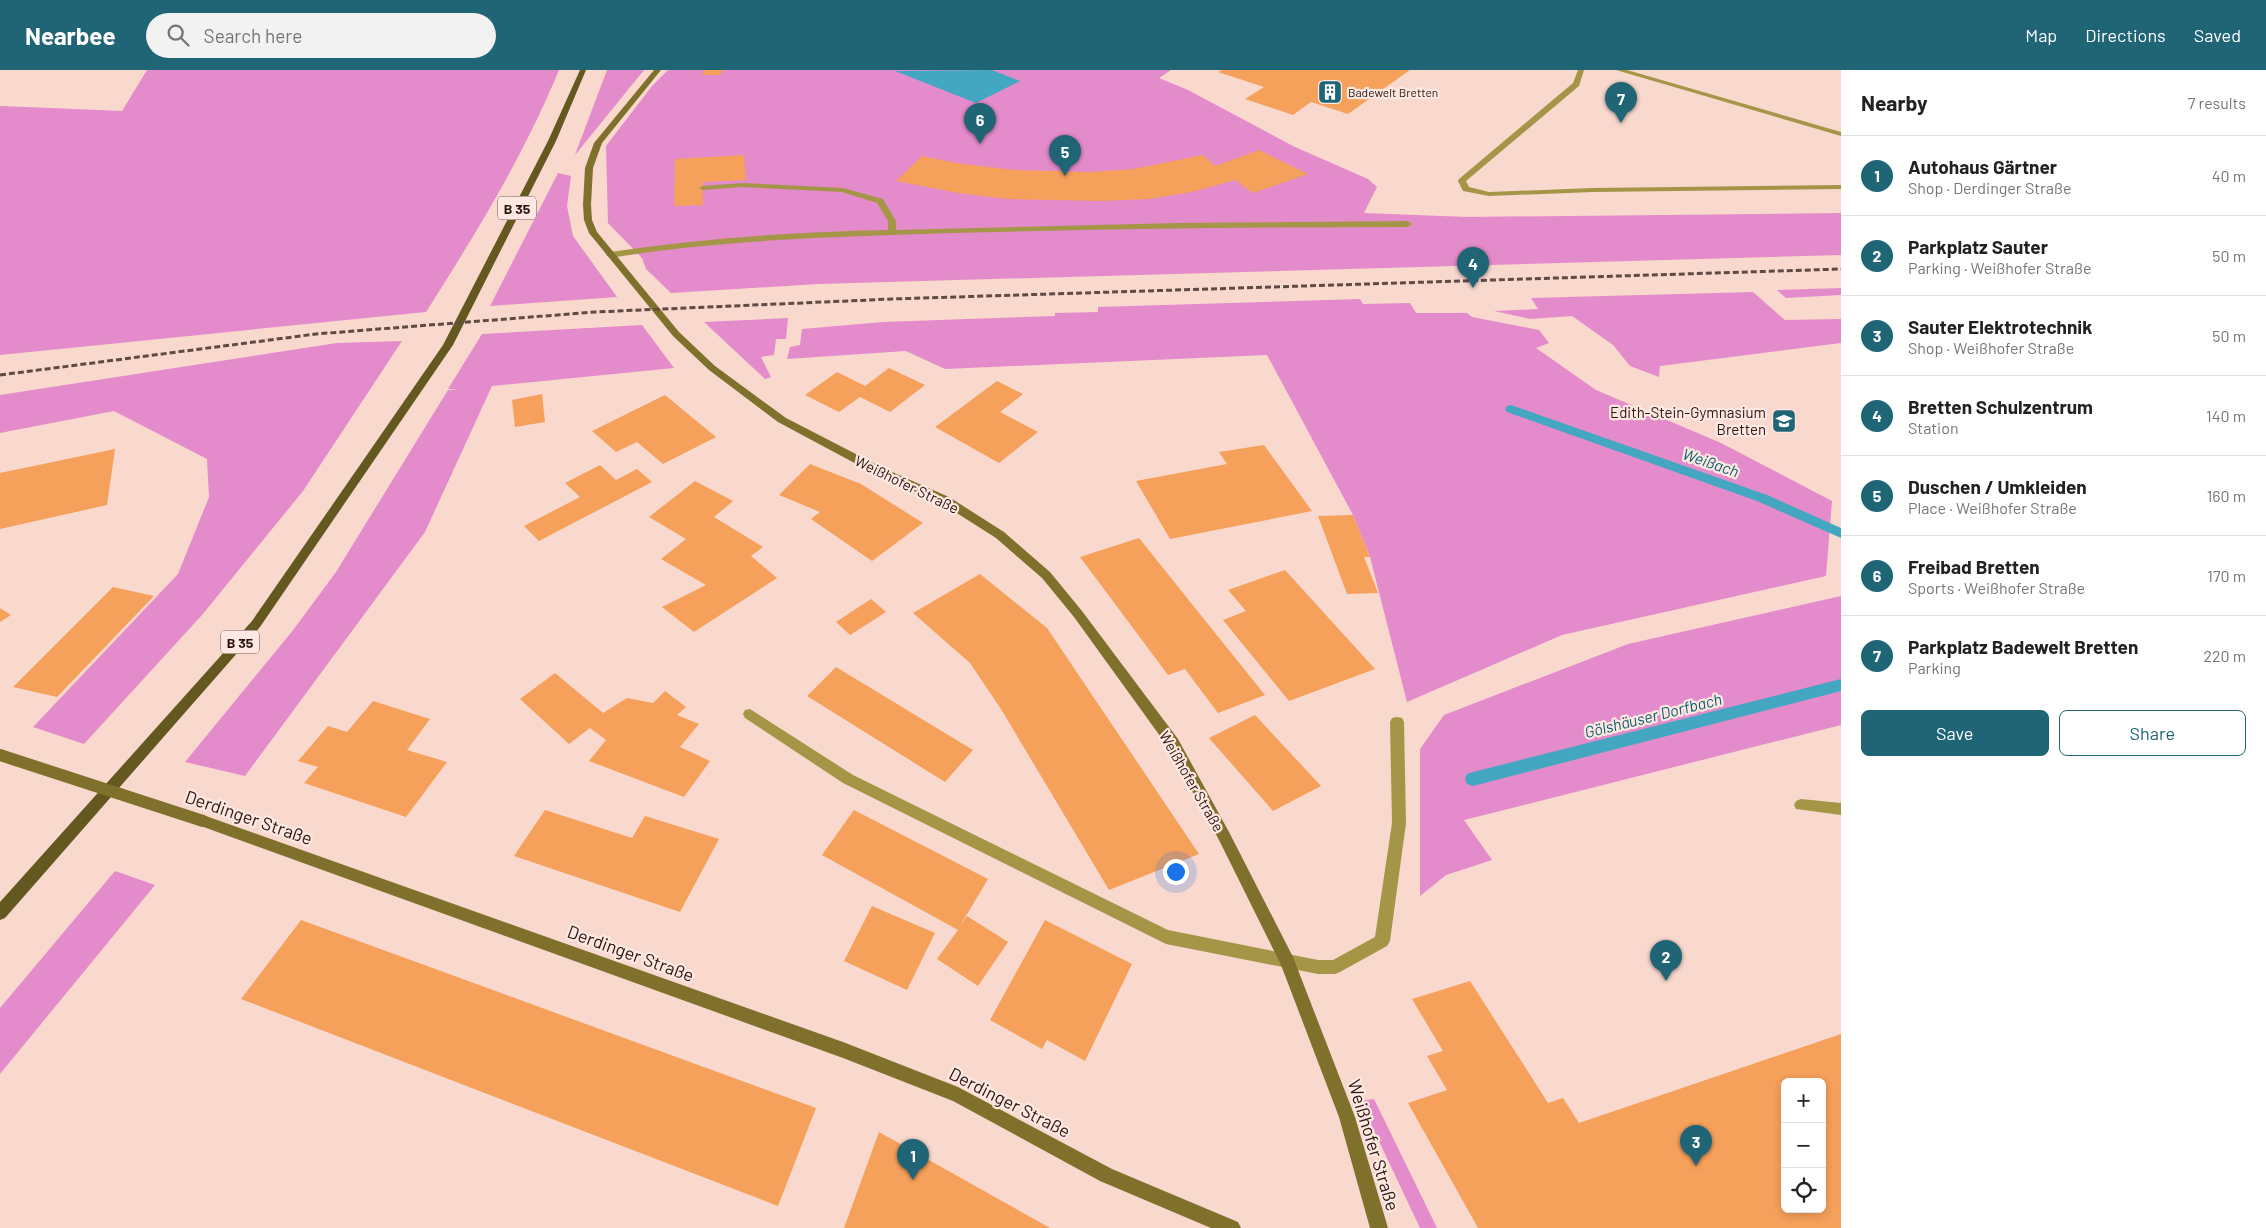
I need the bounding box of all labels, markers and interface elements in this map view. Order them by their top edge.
search box [146,13,496,58]
text: Nearbee [25,21,116,50]
icon: search [164,21,192,49]
text: Search here [204,24,302,47]
text: Map [2025,24,2057,46]
text: Directions [2085,24,2166,46]
text: Saved [2194,24,2241,46]
building icon: Badewelt Bretten [1317,79,1343,105]
pin: 7 [1605,82,1637,123]
place label: Badewelt Bretten [1348,85,1438,99]
text: Nearby [1861,90,1927,115]
text: 7 results [2188,93,2246,112]
pin: 6 [964,103,996,144]
pin: 5 [1049,135,1081,176]
text: Autohaus Gärtner [1908,155,2057,178]
text: 1 [1874,166,1880,185]
text: 40 m [2212,166,2246,185]
text: Shop · Derdinger Straße [1908,178,2071,197]
road number: B 35 [498,196,536,220]
text: Parkplatz Sauter [1908,235,2048,258]
text: 2 [1873,246,1881,265]
text: 50 m [2212,246,2246,265]
pin: 4 [1457,247,1489,288]
text: Parking · Weißhofer Straße [1908,258,2091,277]
text: Sauter Elektrotechnik [1908,315,2092,338]
text: 3 [1873,326,1881,345]
text: 50 m [2212,326,2246,345]
text: Shop · Weißhofer Straße [1908,338,2074,357]
text: Bretten Schulzentrum [1908,395,2093,418]
place label: Edith-Stein-Gymnasium Bretten [1610,403,1766,438]
text: 4 [1872,406,1882,425]
text: 140 m [2206,406,2246,425]
school or university icon: Edith-Stein-Gymnasium Bretten [1771,408,1797,434]
text: Station [1908,418,1959,437]
water label: Weißach [1680,444,1742,480]
street label: Weißhofer Straße [852,451,962,517]
text: Duschen / Umkleiden [1908,475,2087,498]
text: 5 [1873,486,1881,505]
text: 160 m [2207,486,2246,505]
text: Place · Weißhofer Straße [1908,498,2077,517]
text: Freibad Bretten [1908,555,2040,578]
text: 6 [1873,566,1881,585]
text: 170 m [2207,566,2246,585]
text: Sports · Weißhofer Straße [1908,578,2085,597]
road number: B 35 [221,630,259,654]
text: Parkplatz Badewelt Bretten [1908,635,2138,658]
text: 7 [1873,646,1881,665]
text: 220 m [2203,646,2246,665]
text: Parking [1908,658,1961,677]
water label: Gölshäuser Dorfbach [1582,689,1724,741]
button: Save [1861,710,2049,756]
button: Share [2059,710,2246,756]
street label: Weißhofer Straße [1156,727,1228,835]
street label: Derdinger Straße [183,785,315,849]
your location [1163,859,1189,885]
street label: Derdinger Straße [565,920,697,986]
pin: 2 [1650,940,1682,981]
street label: Derdinger Straße [946,1062,1074,1142]
street label: Weißhofer Straße [1344,1077,1404,1213]
map controls [1781,1078,1826,1213]
button: + [1781,1078,1826,1123]
button: − [1781,1123,1826,1168]
pin: 3 [1680,1125,1712,1166]
pin: 1 [897,1139,929,1180]
button: locate [1781,1168,1826,1213]

